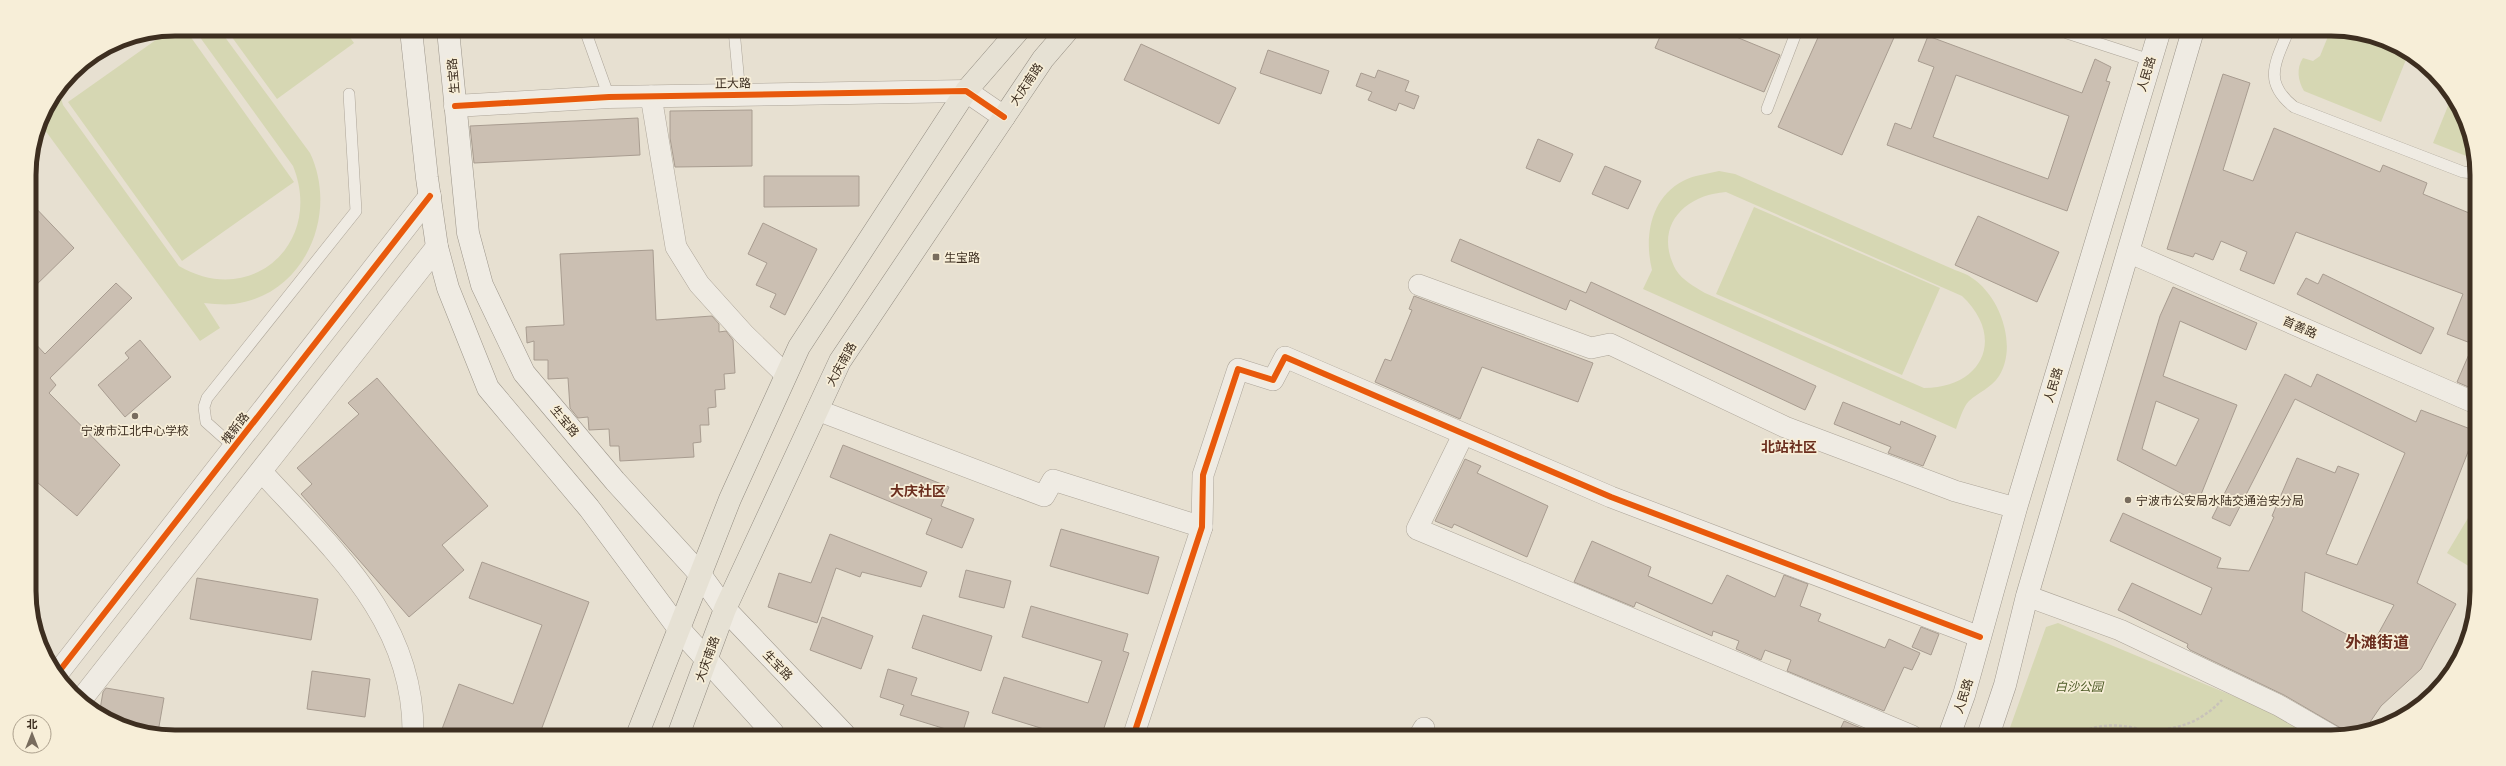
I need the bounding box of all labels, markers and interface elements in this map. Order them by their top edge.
street label: 人民路 [2134,55,2158,93]
street label: 生宝路 [444,57,462,95]
street label: 大庆南路 [1006,60,1046,108]
street label: 正大路 [715,75,751,91]
place label: 生宝路 [944,250,980,265]
marker: 生宝路 [931,252,941,262]
street label: 首善路 [2280,313,2320,341]
street label: 大庆南路 [823,339,859,389]
street label: 人民路 [2041,366,2065,404]
street label: 生宝路 [548,402,582,440]
street label: 槐新路 [218,409,252,447]
marker: 宁波市江北中心学校 [130,411,140,421]
place label: 宁波市江北中心学校 [81,423,189,438]
district label: 北站社区 [1761,438,1817,456]
district label: 大庆社区 [890,482,946,500]
place label: 宁波市公安局水陆交通治安分局 [2136,493,2304,508]
marker: 宁波市公安局水陆交通治安分局 [2123,495,2133,505]
district label: 外滩街道 [2345,632,2409,652]
street label: 大庆南路 [692,634,722,684]
street label: 生宝路 [760,647,796,683]
street label: 人民路 [1950,677,1976,715]
park label: 白沙公园 [2055,679,2105,694]
north arrow [12,714,52,754]
text: 北 [27,717,38,731]

